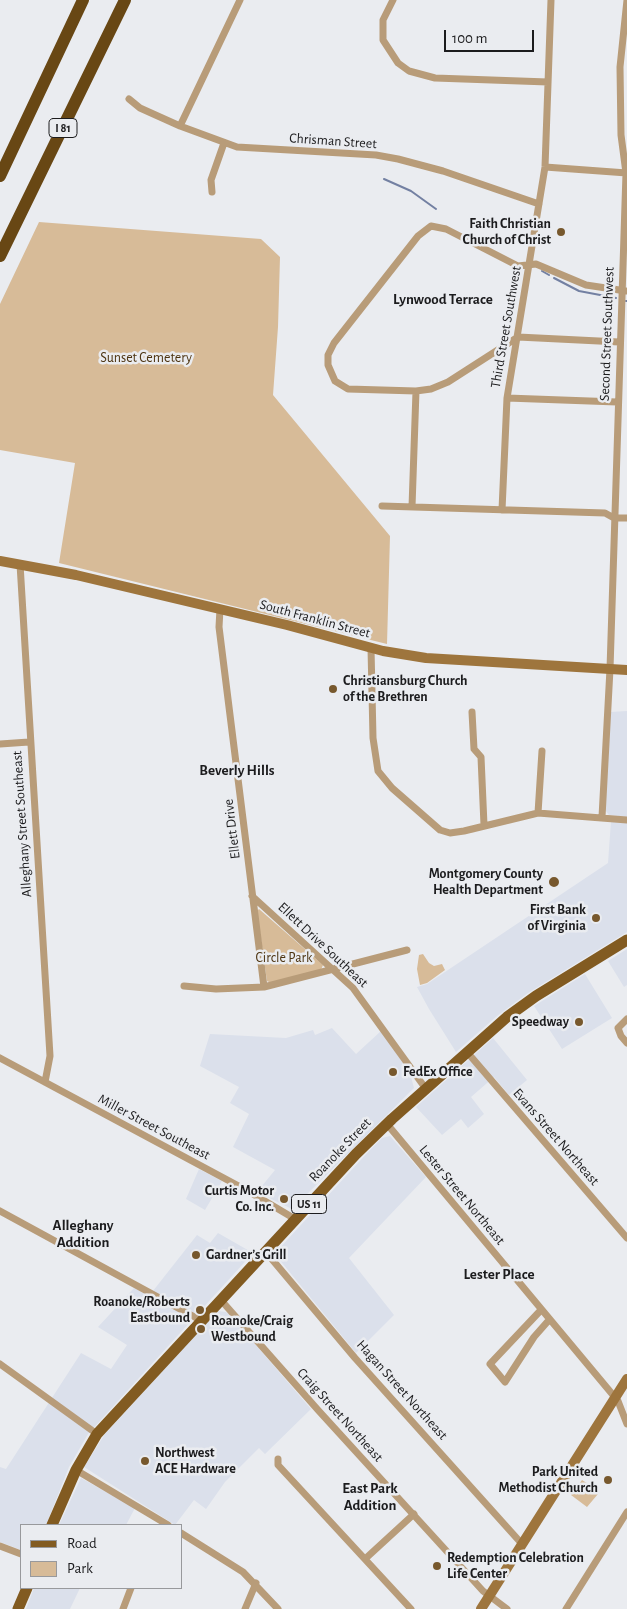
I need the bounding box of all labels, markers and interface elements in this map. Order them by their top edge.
scale bar [447,20,537,52]
text: 100 m [452,31,487,46]
road number: I 81 [49,119,77,138]
street label: Chrisman Street [289,130,377,152]
place label: Faith Christian Church of Christ [463,216,551,248]
marker: Faith Christian Church of Christ [555,226,567,238]
street label: Third Street Southwest [487,265,525,389]
street label: Second Street Southwest [596,267,618,401]
district label: Lynwood Terrace [393,290,493,308]
park label: Sunset Cemetery [100,350,192,366]
street label: South Franklin Street [258,596,372,642]
place label: Christiansburg Church of the Brethren [343,673,468,706]
marker: Christiansburg Church of the Brethren [327,683,339,695]
street label: Alleghany Street Southeast [8,750,36,898]
district label: Beverly Hills [199,761,275,779]
street label: Ellett Drive [220,798,244,860]
place label: Montgomery County Health Department [429,866,543,899]
marker: Montgomery County Health Department [547,875,561,889]
street label: Ellett Drive Southeast [274,899,372,991]
place label: First Bank of Virginia [528,902,586,934]
marker: First Bank of Virginia [590,912,602,924]
park label: Circle Park [256,950,312,966]
place label: Speedway [512,1014,569,1030]
marker: Speedway [573,1016,585,1028]
place label: FedEx Office [403,1064,473,1080]
marker: FedEx Office [387,1066,399,1078]
street label: Evans Street Northeast [509,1085,603,1189]
street label: Miller Street Southeast [95,1090,213,1164]
street label: Roanoke Street [305,1115,375,1185]
street label: Lester Street Northeast [415,1142,509,1248]
place label: Curtis Motor Co. Inc. [205,1183,274,1216]
marker: Curtis Motor Co. Inc. [278,1193,290,1205]
road number: US 11 [292,1194,326,1214]
district label: Alleghany Addition [53,1216,113,1251]
place label: Gardner’s Grill [206,1247,287,1263]
marker: Gardner’s Grill [190,1249,202,1261]
district label: Lester Place [463,1265,535,1283]
place label: Roanoke/Roberts Eastbound [93,1294,190,1326]
marker: Roanoke/Roberts Eastbound [194,1304,206,1316]
place label: Roanoke/Craig Westbound [211,1313,293,1345]
marker: Roanoke/Craig Westbound [195,1323,207,1335]
street label: Hagan Street Northeast [353,1337,451,1443]
street label: Craig Street Northeast [293,1365,387,1465]
place label: Northwest ACE Hardware [155,1445,236,1478]
marker: Northwest ACE Hardware [139,1455,151,1467]
place label: Park United Methodist Church [498,1464,598,1496]
marker: Park United Methodist Church [602,1474,614,1486]
district label: East Park Addition [342,1479,398,1514]
legend [20,1524,182,1589]
text: Road [67,1536,97,1551]
place label: Redemption Celebration Life Center [447,1550,584,1582]
marker: Redemption Celebration Life Center [431,1560,443,1572]
text: Park [67,1561,93,1576]

